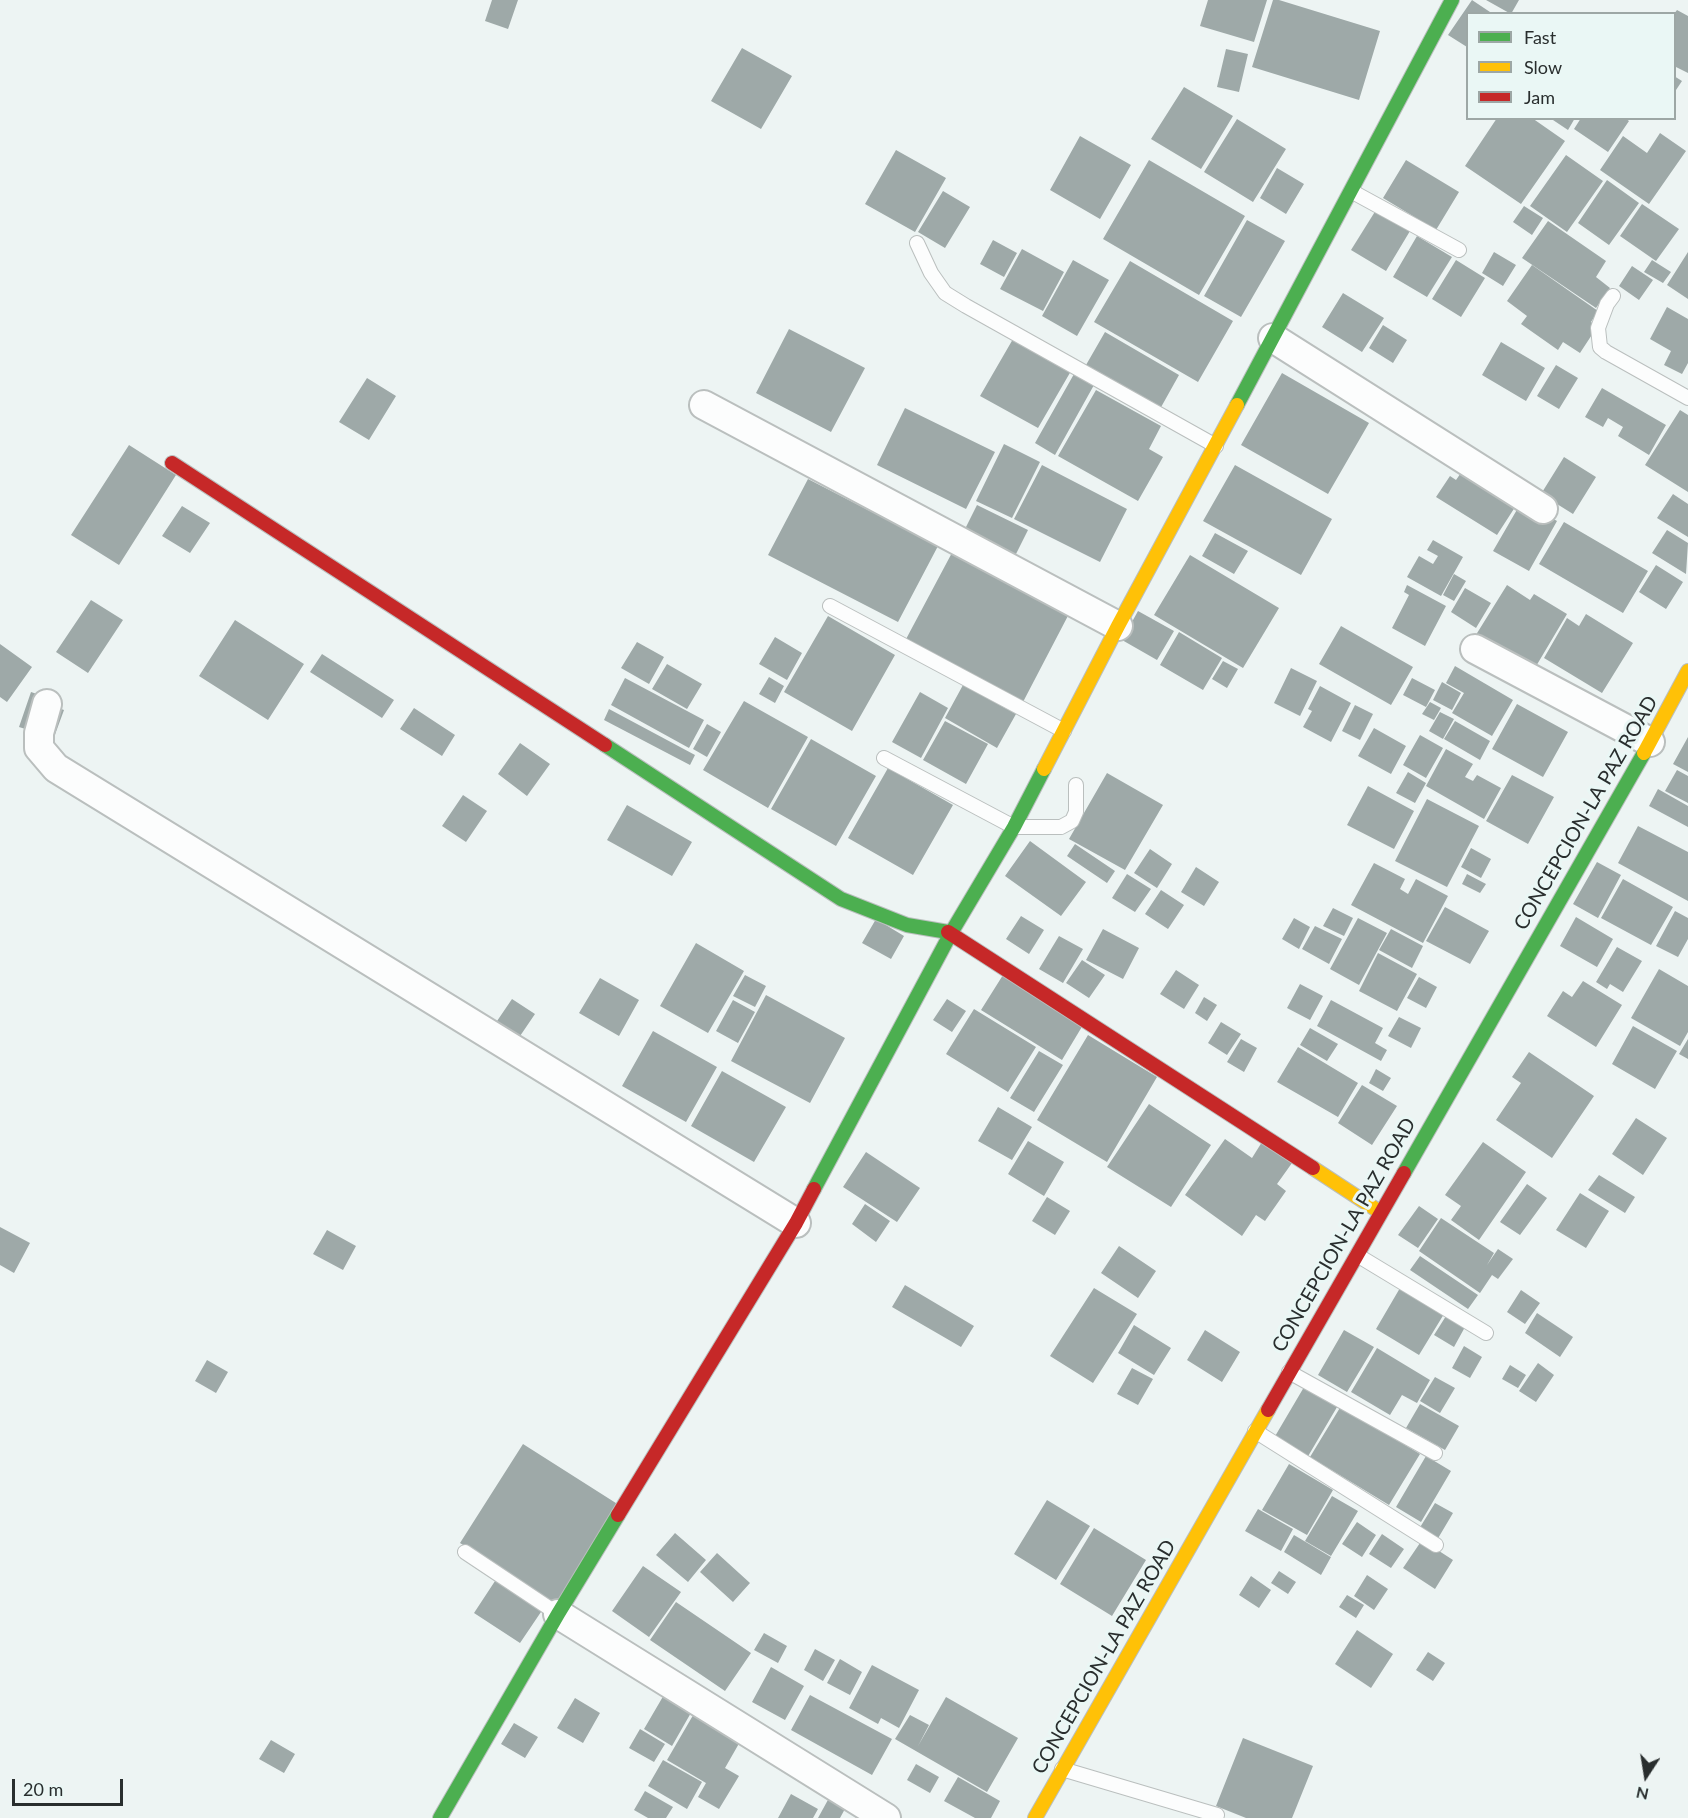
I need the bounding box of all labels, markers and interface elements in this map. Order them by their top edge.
legend [1466,12,1676,120]
text: Fast [1524,26,1556,48]
text: Slow [1524,56,1562,78]
text: Jam [1524,86,1555,108]
street label: CONCEPCION-LA PAZ ROAD [1509,692,1663,934]
street label: CONCEPCION-LA PAZ ROAD [1267,1114,1421,1356]
street label: CONCEPCION-LA PAZ ROAD [1027,1536,1181,1778]
north arrow [1616,1746,1676,1806]
scale bar [15,1767,126,1805]
text: 20 m [23,1778,63,1800]
text: N [1634,1784,1650,1805]

